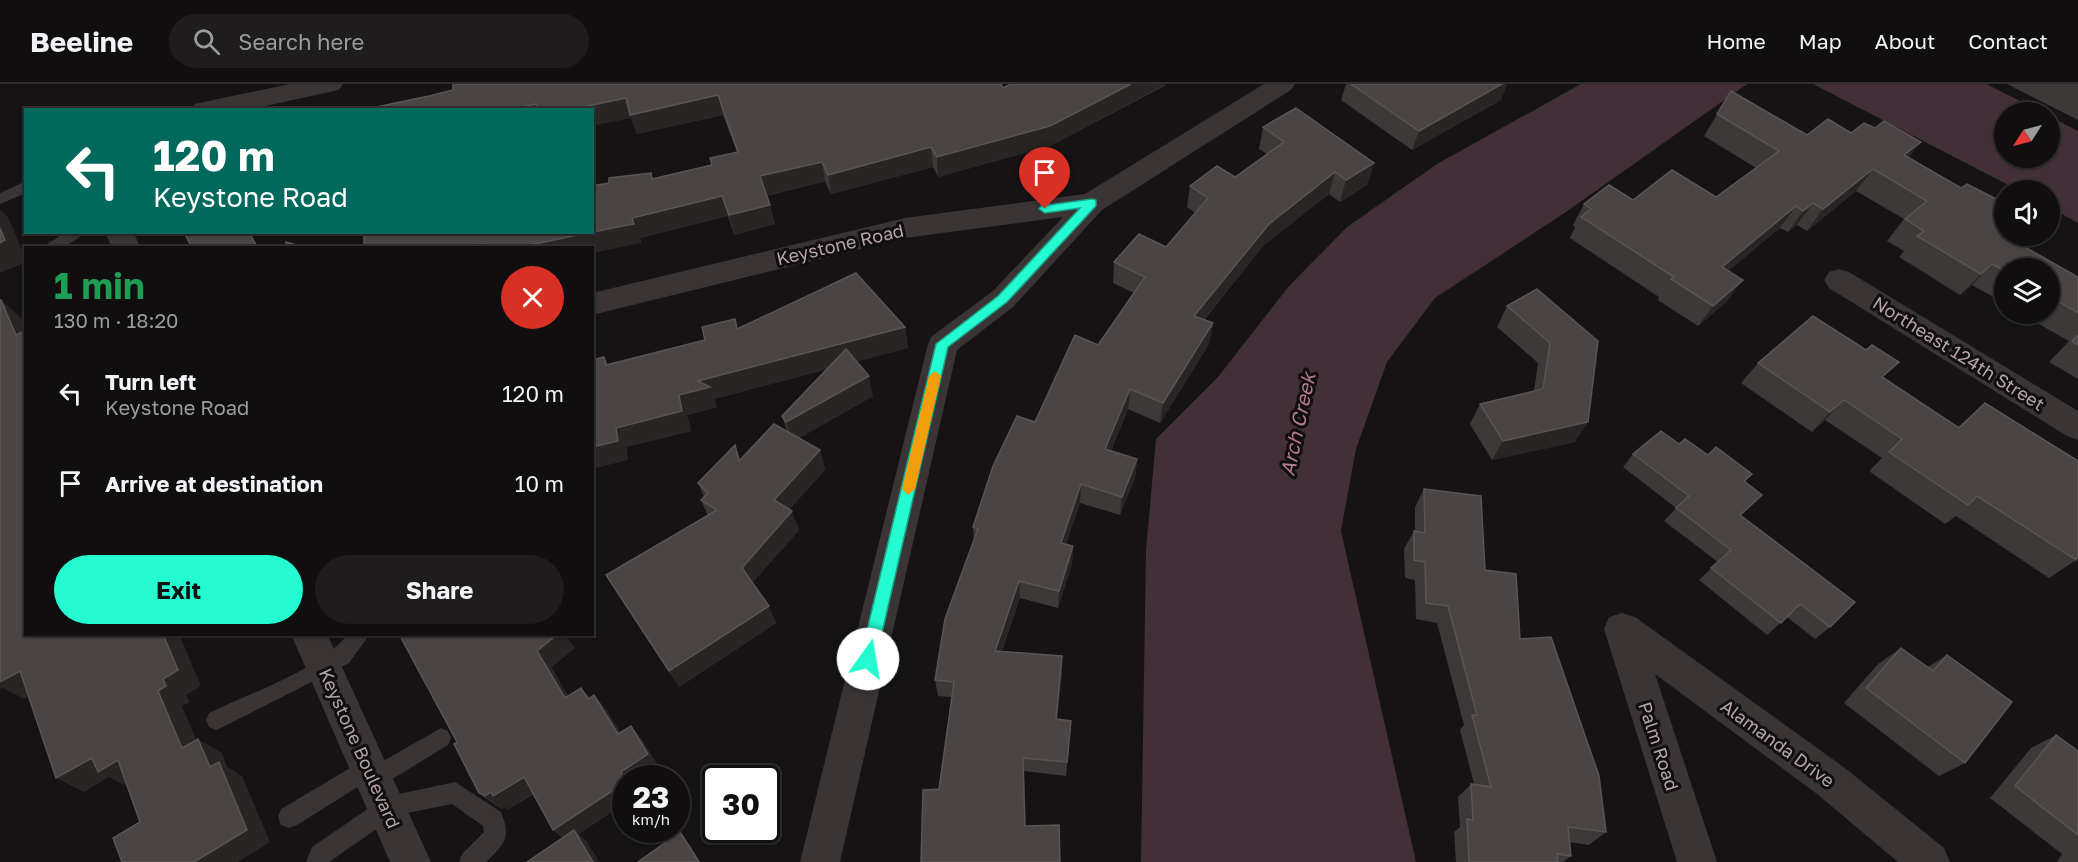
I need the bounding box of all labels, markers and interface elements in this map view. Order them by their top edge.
search box [169,14,589,68]
text: Beeline [30,25,133,58]
icon: search [190,25,223,58]
text: Search here [238,28,364,55]
text: Home [1706,28,1766,54]
text: Map [1799,28,1842,54]
text: About [1875,28,1935,54]
text: Contact [1968,28,2048,54]
north arrow [1994,102,2060,168]
map controls [1994,102,2060,324]
text: 120 m [153,130,275,180]
icon: left [54,132,132,210]
pin [1019,147,1070,209]
icon: arrive [1028,156,1061,189]
button: sound [1994,180,2060,246]
text: Keystone Road [153,181,348,213]
street label: Keystone Road [774,219,906,269]
button: layers [1994,258,2060,324]
text: 1 min [54,264,145,307]
button: close [501,266,564,329]
street label: Northeast 124th Street [1869,291,2049,415]
text: 130 m · 18:20 [54,308,178,332]
text: Turn left [105,368,196,395]
water label: Arch Creek [1274,368,1320,478]
icon: left [54,377,87,410]
text: 120 m [502,380,564,407]
text: Keystone Road [105,395,249,419]
icon: arrive [54,467,87,500]
text: Arrive at destination [105,470,323,497]
text: 10 m [515,470,564,497]
button: Exit [54,555,303,624]
button: Share [315,555,564,624]
position arrow [836,627,900,691]
street label: Keystone Boulevard [315,665,405,831]
street label: Alamanda Drive [1717,694,1839,792]
street label: Palm Road [1634,699,1684,793]
speed limit sign: 30 [702,765,780,843]
text: 23 [633,779,669,815]
text: km/h [632,810,670,828]

